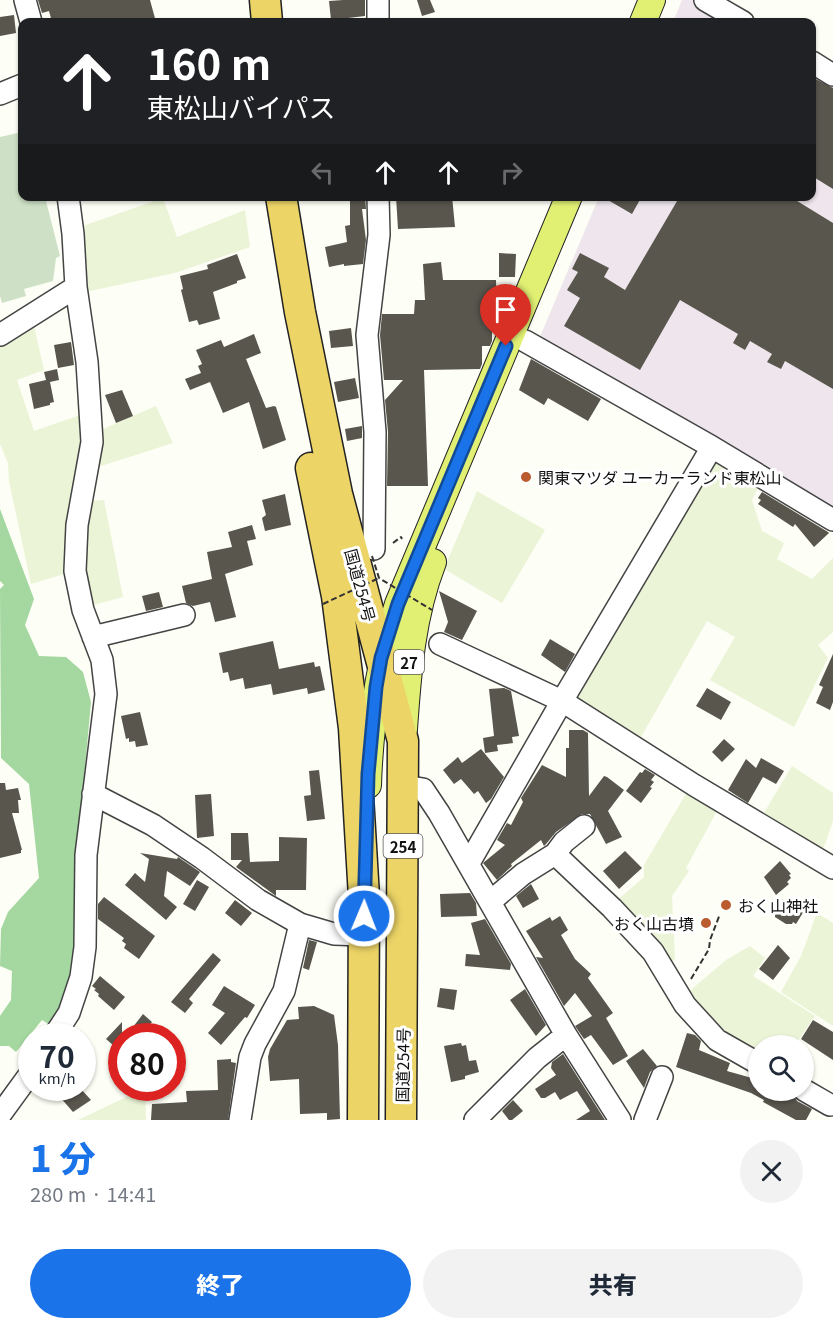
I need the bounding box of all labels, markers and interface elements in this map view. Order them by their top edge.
text: 160 m [147,31,271,92]
icon: ahead [48,42,126,120]
text: 東松山バイパス [147,87,335,126]
icon: left [306,156,339,189]
icon: ahead [369,156,402,189]
icon: ahead [432,156,465,189]
icon: right [495,156,528,189]
pin [480,284,531,346]
icon: arrive [489,293,522,326]
place label: 関東マツダ ユーカーランド東松山 [538,465,782,489]
marker: 関東マツダ ユーカーランド東松山 [519,470,533,484]
street label: 国道254号 [340,546,382,624]
road number: 27 [394,650,424,674]
road number: 254 [384,834,422,858]
position arrow [332,884,396,948]
place label: おく山神社 [738,893,818,917]
marker: おく山神社 [719,898,733,912]
place label: おく山古墳 [614,911,694,935]
marker: おく山古墳 [699,916,713,930]
speed limit sign: 80 [108,1023,186,1101]
street label: 国道254号 [389,1027,415,1103]
text: 70 [39,1033,75,1077]
map controls [748,1035,814,1101]
button: search [748,1035,814,1101]
text: km/h [38,1067,76,1088]
text: 1 分 [30,1130,96,1182]
button: close [740,1140,803,1203]
text: 280 m · 14:41 [30,1179,156,1208]
button: 終了 [30,1249,411,1318]
button: 共有 [423,1249,803,1318]

